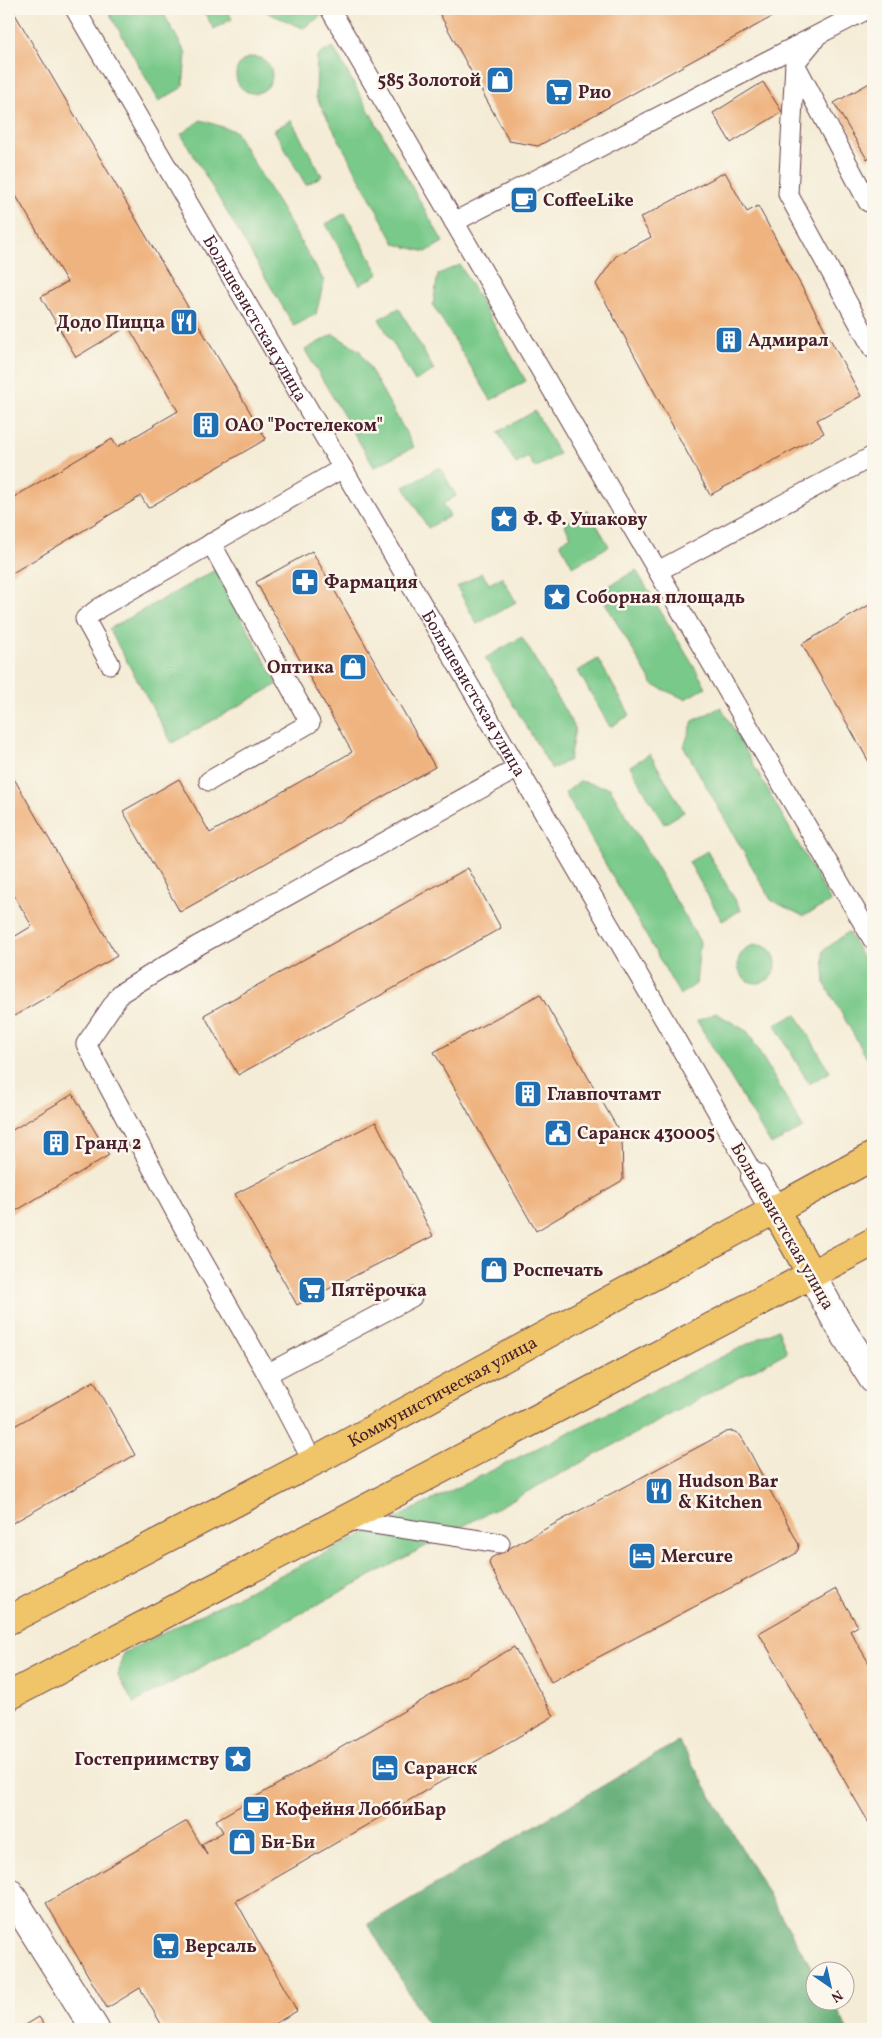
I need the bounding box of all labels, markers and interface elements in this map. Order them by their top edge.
shop icon: 585 Золотой [485,65,515,95]
place label: 585 Золотой [377,69,481,94]
supermarket icon: Рио [544,77,574,107]
place label: Рио [578,81,611,106]
cafe icon: CoffeeLike [509,185,539,215]
place label: CoffeeLike [543,189,634,214]
street label: Большевистская улица [196,231,313,407]
restaurant icon: Додо Пицца [169,307,199,337]
place label: Додо Пицца [56,311,165,336]
building icon: Адмирал [714,325,744,355]
place label: Адмирал [748,329,829,354]
building icon: ОАО "Ростелеком" [191,410,221,440]
place label: ОАО "Ростелеком" [225,414,383,439]
place icon: Ф. Ф. Ушакову [489,504,519,534]
place label: Ф. Ф. Ушакову [523,508,647,533]
pharmacy icon: Фармация [290,567,320,597]
place label: Фармация [324,571,418,596]
place icon: Соборная площадь [542,582,572,612]
place label: Соборная площадь [576,586,745,611]
street label: Большевистская улица [414,606,531,782]
shop icon: Оптика [338,652,368,682]
place label: Оптика [267,656,334,681]
building icon: Главпочтамт [513,1079,543,1109]
place label: Главпочтамт [547,1083,661,1108]
public building icon: Саранск 430005 [543,1118,573,1148]
place label: Саранск 430005 [577,1122,715,1147]
building icon: Гранд 2 [41,1128,71,1158]
place label: Гранд 2 [75,1132,141,1157]
street label: Большевистская улица [724,1139,840,1315]
shop icon: Роспечать [479,1255,509,1285]
place label: Роспечать [513,1259,603,1284]
supermarket icon: Пятёрочка [297,1275,327,1305]
place label: Пятёрочка [331,1279,427,1304]
street label: Коммунистическая улица [344,1331,542,1455]
place label: Hudson Bar & Kitchen [678,1470,779,1516]
restaurant icon: Hudson Bar & Kitchen [644,1476,674,1506]
hotel icon: Mercure [627,1541,657,1571]
place label: Mercure [661,1545,733,1570]
place icon: Гостеприимству [223,1744,253,1774]
place label: Гостеприимству [75,1748,219,1773]
hotel icon: Саранск [370,1753,400,1783]
place label: Саранск [404,1757,477,1782]
cafe icon: Кофейня ЛоббиБар [241,1794,271,1824]
place label: Кофейня ЛоббиБар [275,1798,446,1823]
shop icon: Би-Би [227,1827,257,1857]
place label: Би-Би [261,1831,315,1856]
supermarket icon: Версаль [151,1931,181,1961]
place label: Версаль [185,1935,257,1960]
north arrow [804,1960,854,2010]
text: N [827,1985,846,2006]

